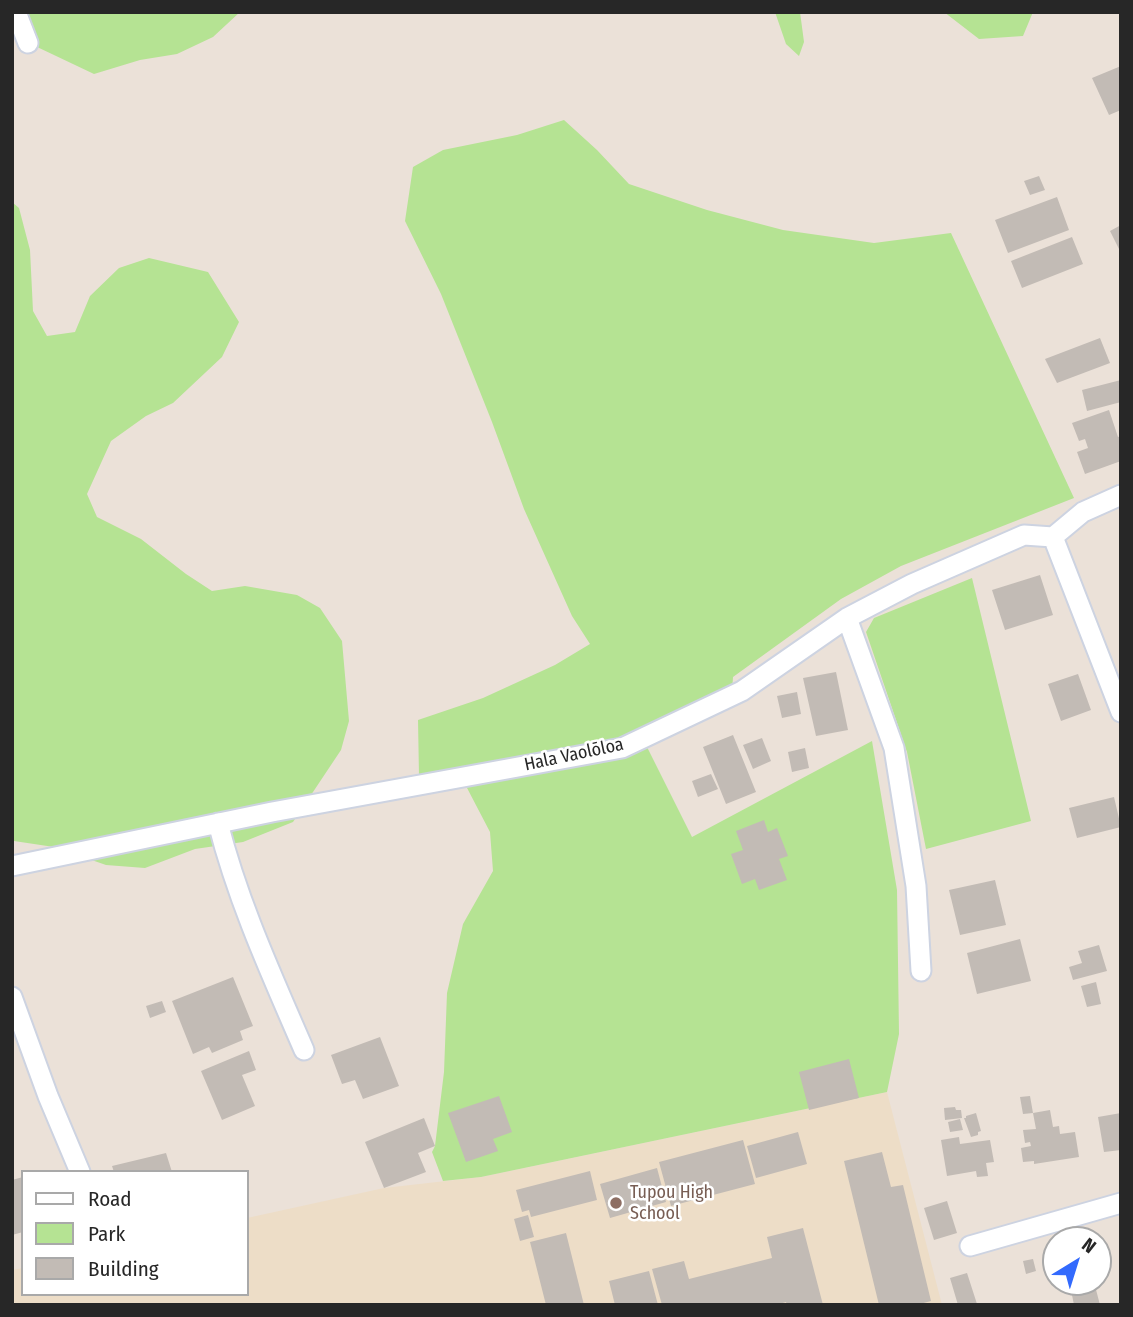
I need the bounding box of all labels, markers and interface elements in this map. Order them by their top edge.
street label: Hala Vaolōloa [522,734,626,776]
legend [21,1170,248,1296]
place label: Tupou High School [630,1182,713,1224]
text: Road [88,1186,132,1212]
marker: Tupou High School [608,1195,624,1211]
text: Park [88,1221,125,1247]
north arrow [1042,1226,1112,1296]
text: N [1077,1233,1101,1258]
text: Building [88,1256,159,1282]

